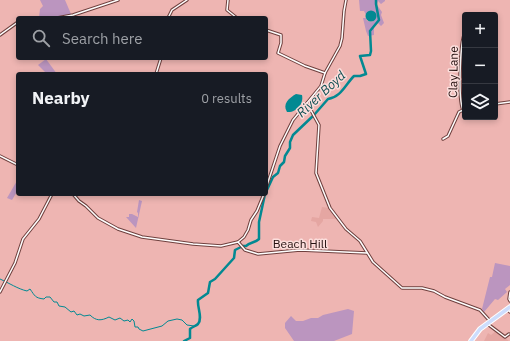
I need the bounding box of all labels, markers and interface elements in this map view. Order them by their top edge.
map controls [462,12,498,120]
button: + [462,12,498,48]
search box [16,16,268,60]
icon: search [30,27,52,49]
text: Search here [62,29,142,48]
street label: Clay Lane [445,46,461,98]
button: − [462,48,498,84]
water label: River Boyd [293,67,349,121]
button: layers [462,84,498,120]
text: Nearby [32,87,90,109]
text: 0 results [201,90,252,107]
street label: Beach Hill [273,236,327,251]

